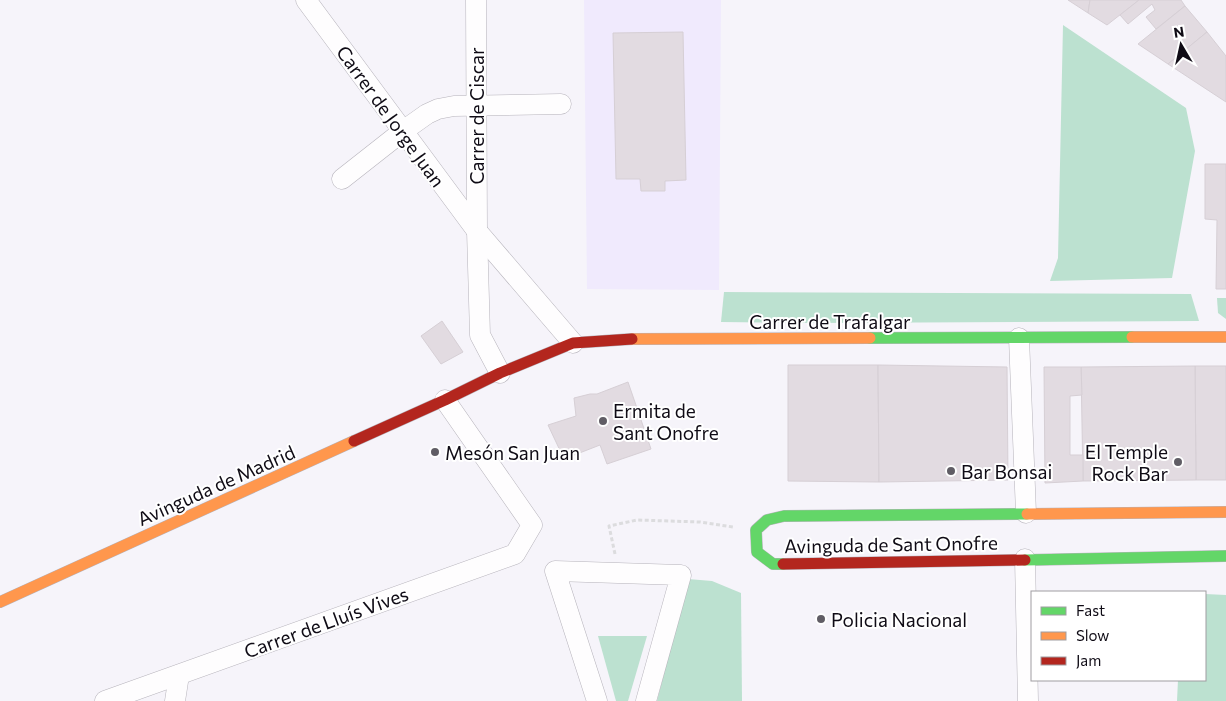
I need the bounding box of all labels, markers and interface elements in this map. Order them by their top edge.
north arrow [1156,20,1206,70]
text: N [1172,22,1185,41]
street label: Carrer de Jorge Juan [332,41,450,191]
street label: Carrer de Ciscar [465,47,488,185]
street label: Carrer de Trafalgar [749,310,911,333]
place label: Ermita de Sant Onofre [613,399,719,444]
marker: Ermita de Sant Onofre [597,415,609,427]
street label: Avinguda de Madrid [134,440,298,530]
place label: El Temple Rock Bar [1085,440,1168,485]
place label: Mesón San Juan [445,441,580,464]
marker: Mesón San Juan [429,446,441,458]
marker: El Temple Rock Bar [1172,456,1184,468]
place label: Bar Bonsai [961,460,1052,483]
marker: Bar Bonsai [945,465,957,477]
street label: Avinguda de Sant Onofre [784,531,998,557]
street label: Carrer de Lluís Vives [241,582,411,662]
legend [1031,591,1206,681]
text: Fast [1076,601,1105,619]
place label: Policia Nacional [831,608,967,631]
marker: Policia Nacional [815,613,827,625]
text: Slow [1076,626,1109,644]
text: Jam [1076,651,1101,669]

